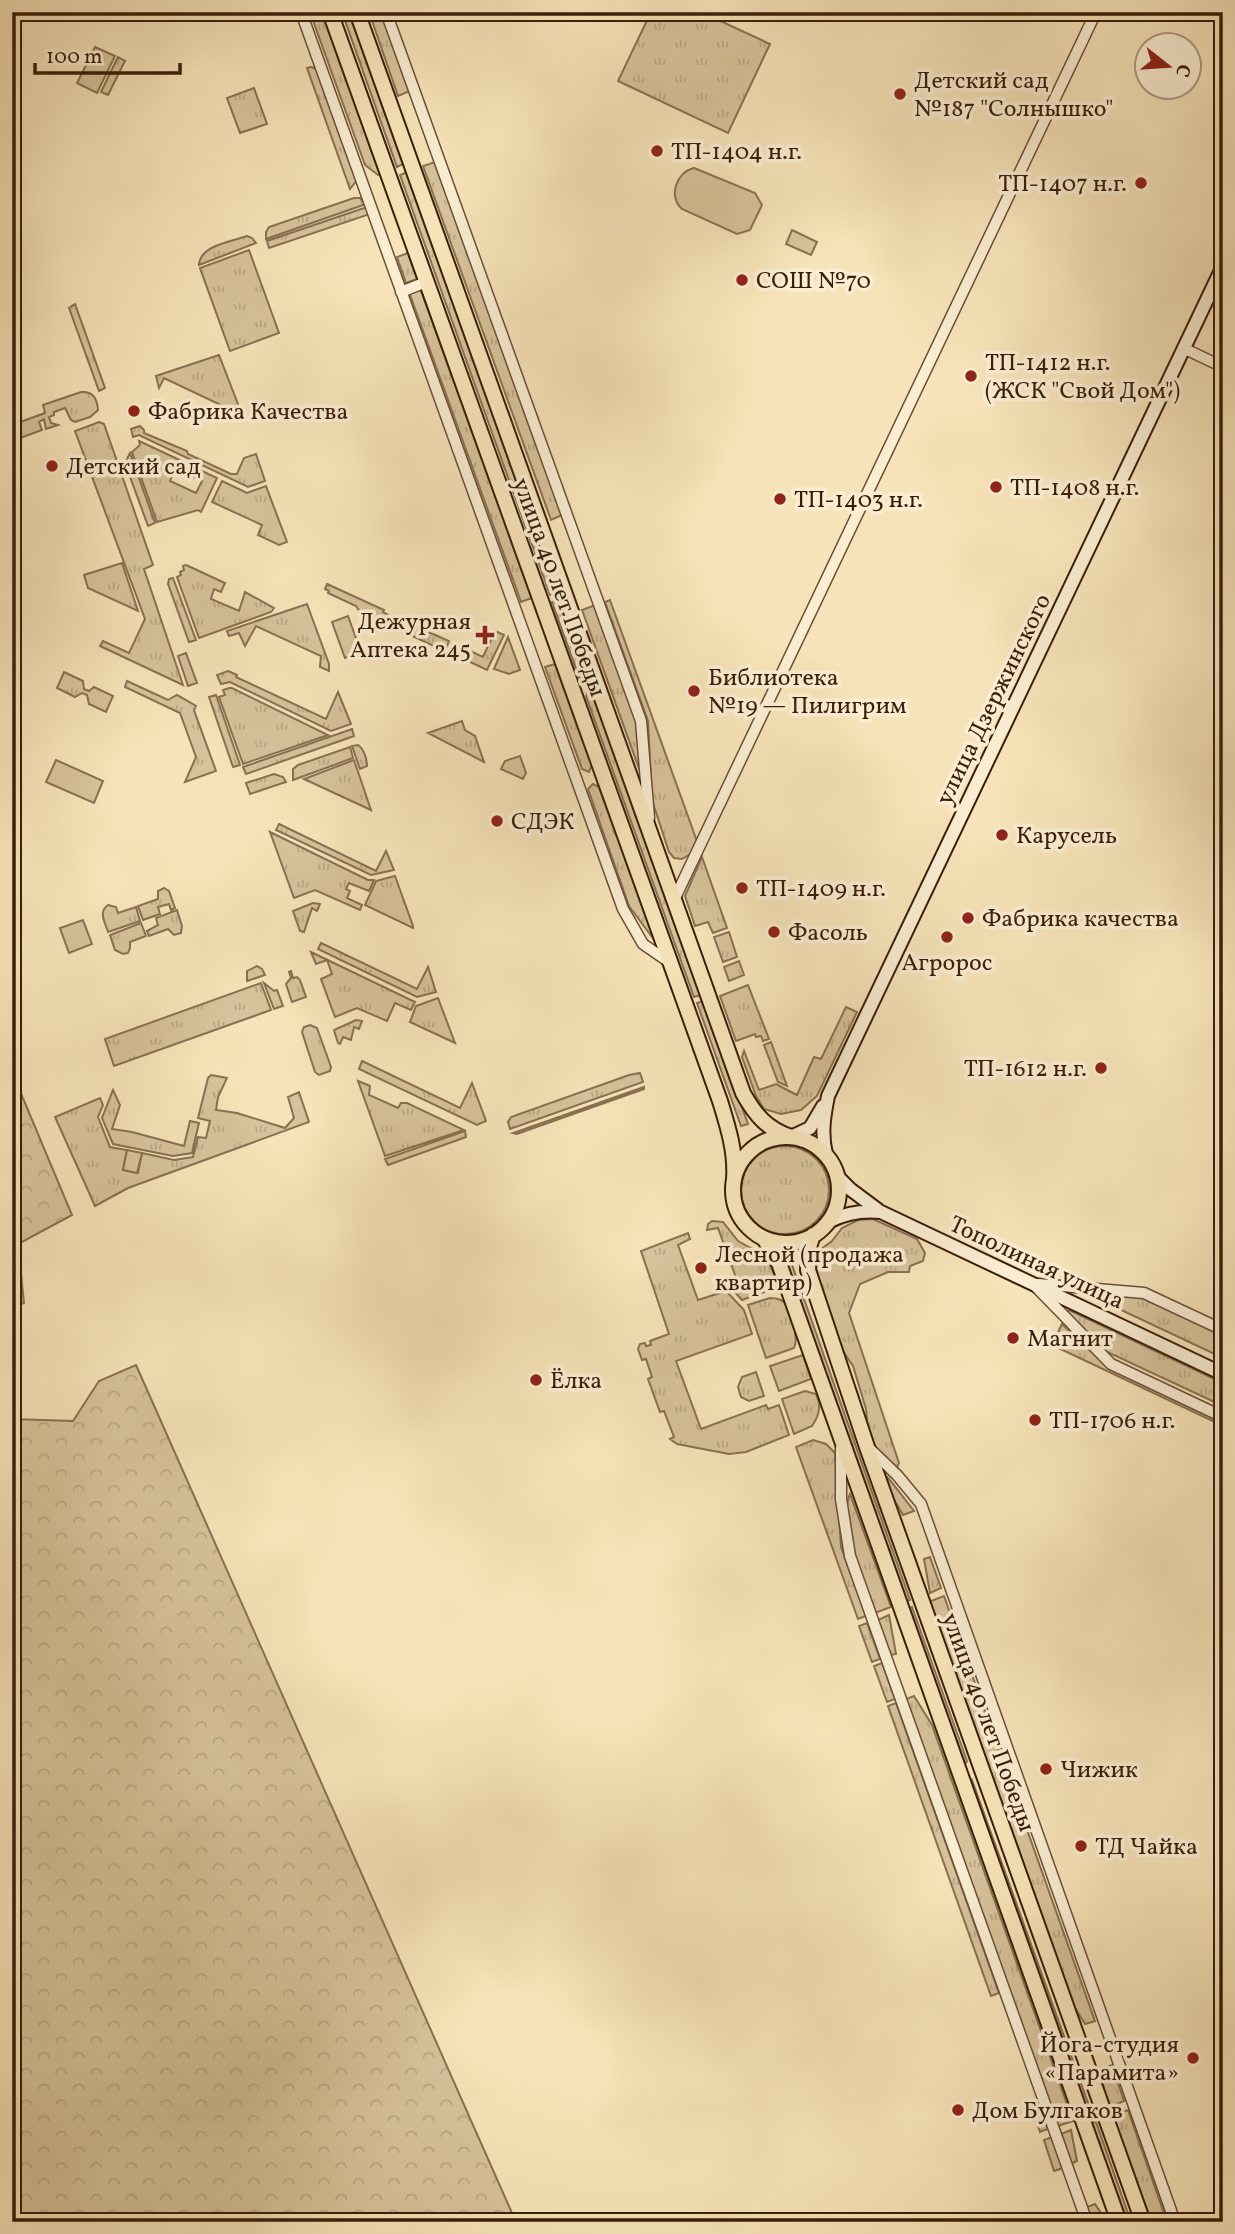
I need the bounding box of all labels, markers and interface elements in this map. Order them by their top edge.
scale bar [35,32,180,76]
north arrow [1134,32,1204,102]
text: 100 m [46,43,103,72]
text: С [1168,61,1197,80]
place label: Детский сад №187 "Солнышко" [914,65,1113,127]
marker: Детский сад №187 "Солнышко" [892,86,908,102]
place label: ТП-1404 н.г. [671,136,802,170]
marker: ТП-1404 н.г. [649,143,665,159]
place label: ТП-1407 н.г. [998,168,1127,202]
marker: ТП-1407 н.г. [1133,175,1149,191]
place label: СОШ №70 [756,265,871,299]
marker: СОШ №70 [734,272,750,288]
place label: ТП-1412 н.г. (ЖСК "Свой Дом") [985,347,1180,409]
marker: ТП-1412 н.г. (ЖСК "Свой Дом") [963,368,979,384]
place label: Фабрика Качества [148,396,348,430]
marker: Фабрика Качества [126,403,142,419]
place label: Детский сад [66,451,201,485]
marker: Детский сад [44,458,60,474]
place label: ТП-1408 н.г. [1010,472,1139,506]
street label: улица 40 лет Победы [503,473,614,702]
marker: ТП-1408 н.г. [988,479,1004,495]
place label: ТП-1403 н.г. [794,484,923,518]
marker: ТП-1403 н.г. [772,491,788,507]
street label: улица Дзержинского [929,588,1061,811]
place label: Дежурная Аптека 245 [350,606,471,668]
marker: Дежурная Аптека 245 [477,627,493,643]
place label: Библиотека №19 — Пилигрим [708,662,906,724]
marker: Библиотека №19 — Пилигрим [686,683,702,699]
place label: СДЭК [511,806,575,840]
marker: СДЭК [489,813,505,829]
place label: Карусель [1016,820,1117,854]
marker: Карусель [994,827,1010,843]
place label: ТП-1409 н.г. [756,873,886,907]
marker: ТП-1409 н.г. [734,880,750,896]
place label: Фабрика качества [982,903,1179,937]
marker: Фабрика качества [960,910,976,926]
place label: Фасоль [788,917,868,951]
marker: Фасоль [766,924,782,940]
marker: Агророс [939,929,955,945]
place label: Агророс [901,947,993,981]
place label: ТП-1612 н.г. [964,1053,1087,1087]
marker: ТП-1612 н.г. [1093,1060,1109,1076]
street label: Тополиная улица [943,1208,1129,1319]
place label: Лесной (продажа квартир) [715,1239,904,1301]
marker: Лесной (продажа квартир) [693,1260,709,1276]
place label: Магнит [1027,1323,1113,1357]
marker: Магнит [1005,1330,1021,1346]
place label: Ёлка [550,1365,602,1399]
marker: Ёлка [528,1372,544,1388]
place label: ТП-1706 н.г. [1049,1405,1176,1439]
marker: ТП-1706 н.г. [1027,1412,1043,1428]
street label: улица 40 лет Победы [932,1608,1043,1837]
place label: Чижик [1060,1754,1138,1788]
marker: Чижик [1038,1761,1054,1777]
place label: ТД Чайка [1095,1831,1198,1865]
marker: ТД Чайка [1073,1838,1089,1854]
place label: Йога-студия «Парамита» [1040,2029,1179,2091]
marker: Йога-студия «Парамита» [1185,2050,1201,2066]
place label: Дом Булгаков [972,2095,1123,2129]
marker: Дом Булгаков [950,2102,966,2118]

